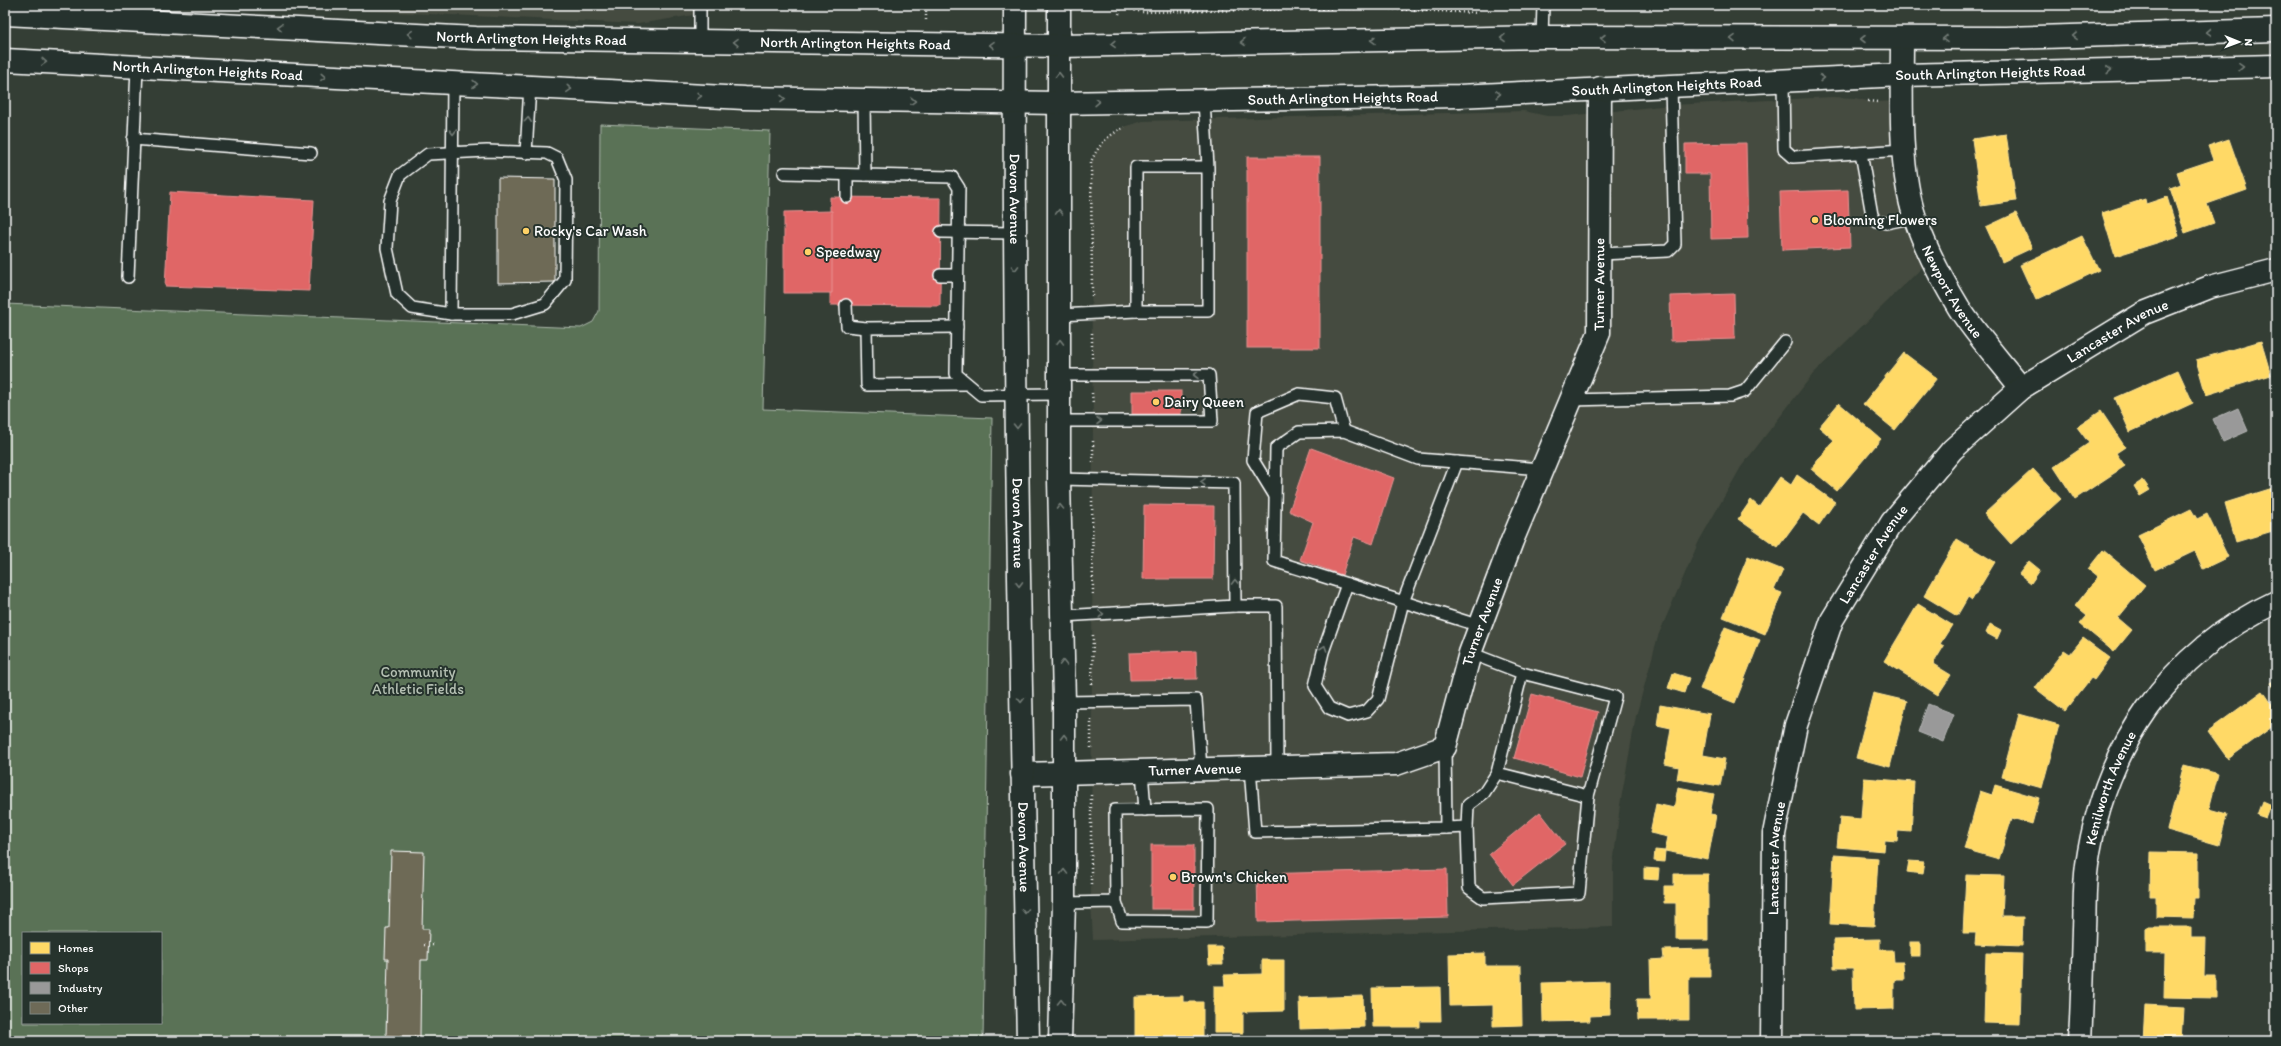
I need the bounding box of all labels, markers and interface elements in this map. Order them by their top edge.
north arrow [2219,22,2259,62]
one-way arrow [277,23,283,32]
street label: North Arlington Heights Road [436,27,627,49]
one-way arrow [2206,27,2212,36]
one-way arrow [407,30,413,38]
one-way arrow [2072,32,2078,40]
street label: North Arlington Heights Road [760,33,951,54]
one-way arrow [1500,34,1506,42]
one-way arrow [1600,34,1606,42]
one-way arrow [1370,35,1376,44]
one-way arrow [1730,35,1736,43]
one-way arrow [1860,35,1866,43]
one-way arrow [1942,35,1948,43]
one-way arrow [733,38,739,46]
one-way arrow [1240,38,1246,46]
text: N [2242,38,2255,46]
one-way arrow [1110,40,1116,48]
one-way arrow [989,41,995,49]
street label: North Arlington Heights Road [112,57,303,84]
one-way arrow [41,58,47,67]
street label: South Arlington Heights Road [1895,62,2087,84]
one-way arrow [2238,62,2244,71]
one-way arrow [2106,66,2112,75]
one-way arrow [320,72,326,81]
one-way arrow [1054,72,1063,78]
street label: South Arlington Heights Road [1571,73,1763,100]
one-way arrow [1819,74,1825,83]
one-way arrow [472,80,478,88]
one-way arrow [566,84,572,93]
street label: South Arlington Heights Road [1248,87,1439,109]
one-way arrow [1495,89,1501,98]
one-way arrow [696,92,702,101]
one-way arrow [780,95,786,103]
one-way arrow [910,97,916,106]
one-way arrow [1094,98,1100,106]
one-way arrow [524,117,533,123]
one-way arrow [449,129,457,135]
street label: Devon Avenue [1006,154,1024,244]
one-way arrow [1055,209,1063,215]
place label: Blooming Flowers [1823,211,1938,229]
marker: Blooming Flowers [1810,215,1820,225]
place label: Rocky's Car Wash [534,222,647,240]
marker: Rocky's Car Wash [521,226,531,236]
street label: Turner Avenue [1590,238,1608,331]
street label: Newport Avenue [1918,242,1987,342]
place label: Speedway [816,243,880,261]
marker: Speedway [803,247,813,257]
one-way arrow [1011,265,1019,271]
street label: Lancaster Avenue [2063,295,2171,367]
one-way arrow [1056,339,1064,345]
one-way arrow [1193,371,1199,379]
place label: Dairy Queen [1164,393,1244,411]
marker: Dairy Queen [1151,397,1161,407]
one-way arrow [1096,417,1102,425]
one-way arrow [1013,423,1021,429]
street label: Devon Avenue [1008,477,1028,569]
one-way arrow [1200,478,1206,486]
street label: Lancaster Avenue [1835,501,1912,607]
one-way arrow [1056,504,1064,510]
street label: Turner Avenue [1458,575,1507,668]
one-way arrow [1231,579,1239,585]
one-way arrow [1015,581,1023,587]
one-way arrow [1098,610,1104,619]
one-way arrow [1320,645,1328,652]
one-way arrow [1059,660,1067,666]
park label: Community Athletic Fields [372,663,464,698]
one-way arrow [1016,697,1025,703]
street label: Kenilworth Avenue [2081,728,2140,847]
one-way arrow [1060,734,1068,740]
street label: Turner Avenue [1148,759,1242,780]
street label: Lancaster Avenue [1764,800,1789,915]
street label: Devon Avenue [1014,801,1034,893]
place label: Brown's Chicken [1181,868,1287,886]
one-way arrow [1060,869,1068,875]
marker: Brown's Chicken [1168,872,1178,882]
one-way arrow [1021,908,1029,914]
legend [22,932,162,1024]
text: Homes [58,941,94,955]
text: Shops [58,961,89,975]
text: Industry [58,981,103,995]
one-way arrow [1057,999,1065,1005]
text: Other [58,1001,88,1015]

